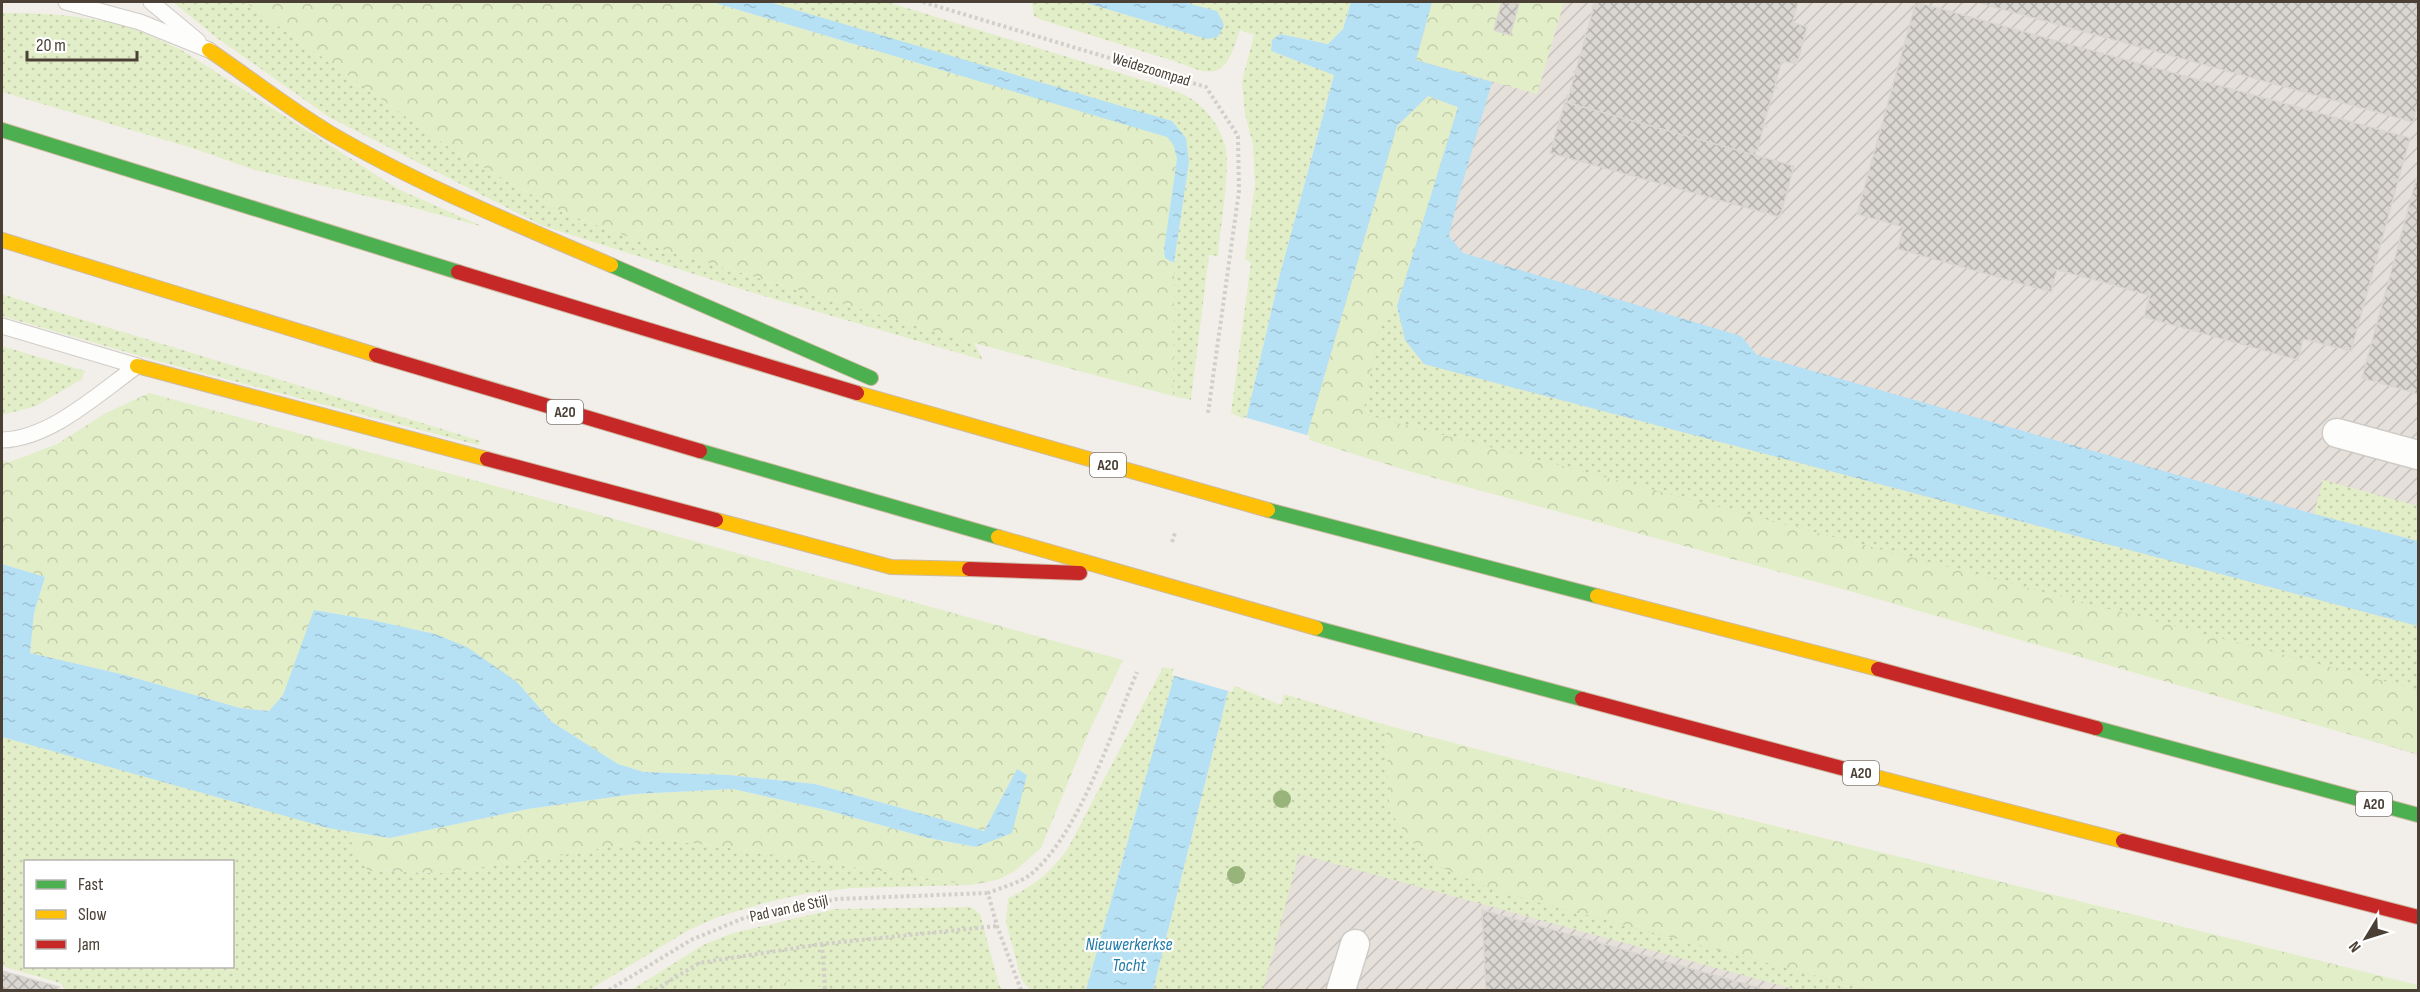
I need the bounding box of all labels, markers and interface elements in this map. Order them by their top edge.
scale bar [27,24,136,62]
text: 20 m [36,35,66,56]
street label: Weidezoompad [1109,49,1193,91]
road number: A20 [547,400,583,424]
road number: A20 [1090,453,1126,477]
road number: A20 [1843,761,1879,785]
road number: A20 [2356,792,2392,816]
legend [24,860,234,968]
text: Fast [78,874,104,895]
street label: Pad van de Stijl [748,891,830,927]
text: Slow [78,904,107,925]
north arrow [2336,908,2396,968]
text: Jam [77,934,100,955]
water label: Nieuwerkerkse Tocht [1085,934,1173,976]
text: N [2345,937,2365,956]

